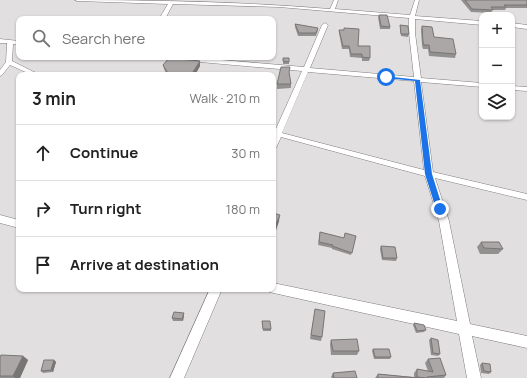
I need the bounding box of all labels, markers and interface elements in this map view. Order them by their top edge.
map controls [479,12,515,120]
button: + [479,12,515,48]
search box [16,16,276,60]
icon: search [30,27,52,49]
text: Search here [62,28,145,49]
button: − [479,48,515,84]
route start [377,68,395,86]
button: layers [479,84,515,120]
text: 3 min [32,87,76,110]
text: Walk · 210 m [190,89,260,107]
icon: ahead [32,142,54,164]
text: Continue [70,142,138,163]
text: 30 m [231,144,260,162]
icon: right [32,198,54,220]
text: Turn right [70,198,141,219]
text: 180 m [226,200,260,218]
route end [431,200,449,218]
icon: arrive [32,254,54,276]
text: Arrive at destination [70,254,219,275]

